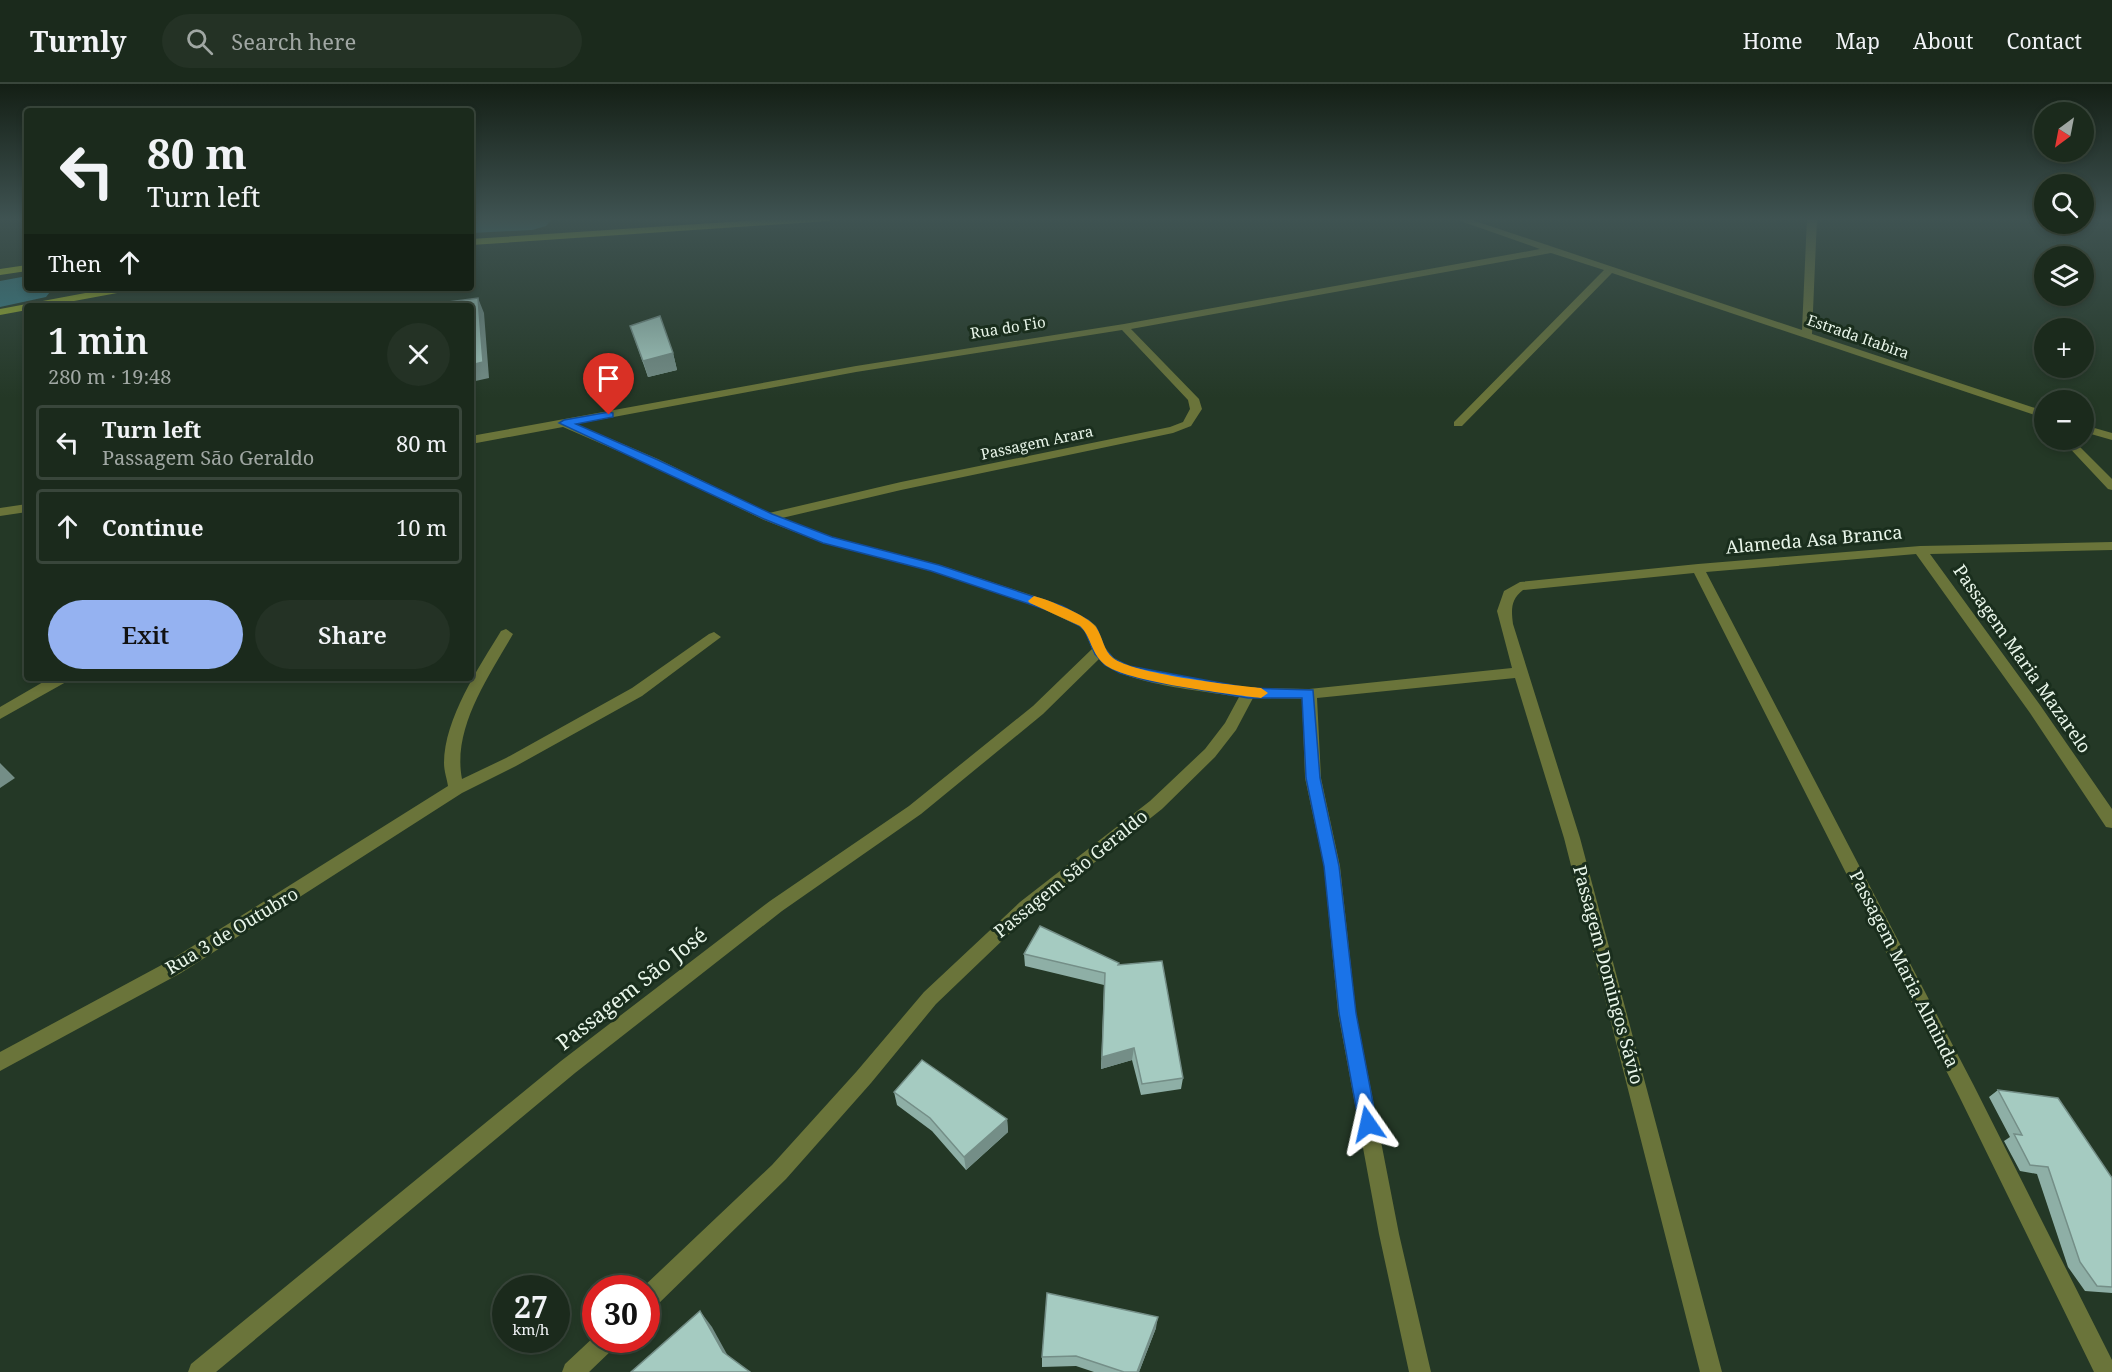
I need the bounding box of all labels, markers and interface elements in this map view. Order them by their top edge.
search box [162,14,582,68]
text: Turnly [30,22,126,60]
icon: search [183,25,216,58]
text: Search here [231,26,356,56]
text: Home [1743,27,1803,55]
text: Map [1836,27,1880,55]
text: About [1913,27,1974,55]
text: Contact [2007,27,2082,55]
north arrow [2034,102,2094,162]
map controls [2034,102,2094,450]
text: 80 m [147,124,247,181]
icon: left [48,132,126,210]
button: search [2034,174,2094,234]
text: Turn left [147,178,260,215]
icon: ahead [113,246,146,279]
button: layers [2034,246,2094,306]
text: Then [48,248,101,278]
street label: Estrada Itabira [1805,309,1912,363]
street label: Rua do Fio [969,311,1047,343]
text: 1 min [48,316,149,365]
button: + [2034,318,2094,378]
button: close [387,323,450,386]
pin [583,353,634,415]
icon: arrive [592,362,625,395]
text: 280 m · 19:48 [48,363,171,390]
button: − [2034,390,2094,450]
text: Turn left [102,414,201,444]
street label: Passagem Arara [979,420,1095,464]
icon: left [51,426,84,459]
text: 80 m [396,428,447,458]
text: Passagem São Geraldo [102,444,314,471]
icon: ahead [51,510,84,543]
text: Continue [102,512,204,542]
text: 10 m [396,512,447,542]
street label: Alameda Asa Branca [1725,519,1903,559]
street label: Passagem Maria Mazarelo [1948,559,2097,757]
button: Exit [48,600,243,669]
button: Share [255,600,450,669]
street label: Passagem São Geraldo [989,804,1152,943]
street label: Passagem Domingos Sávio [1568,863,1650,1087]
street label: Passagem Maria Alminda [1845,866,1965,1071]
street label: Rua 3 de Outubro [161,881,302,979]
street label: Passagem São José [550,920,713,1056]
position arrow [1336,1092,1400,1156]
speed limit sign: 30 [582,1275,660,1353]
text: 27 [514,1286,548,1327]
text: km/h [513,1319,549,1339]

